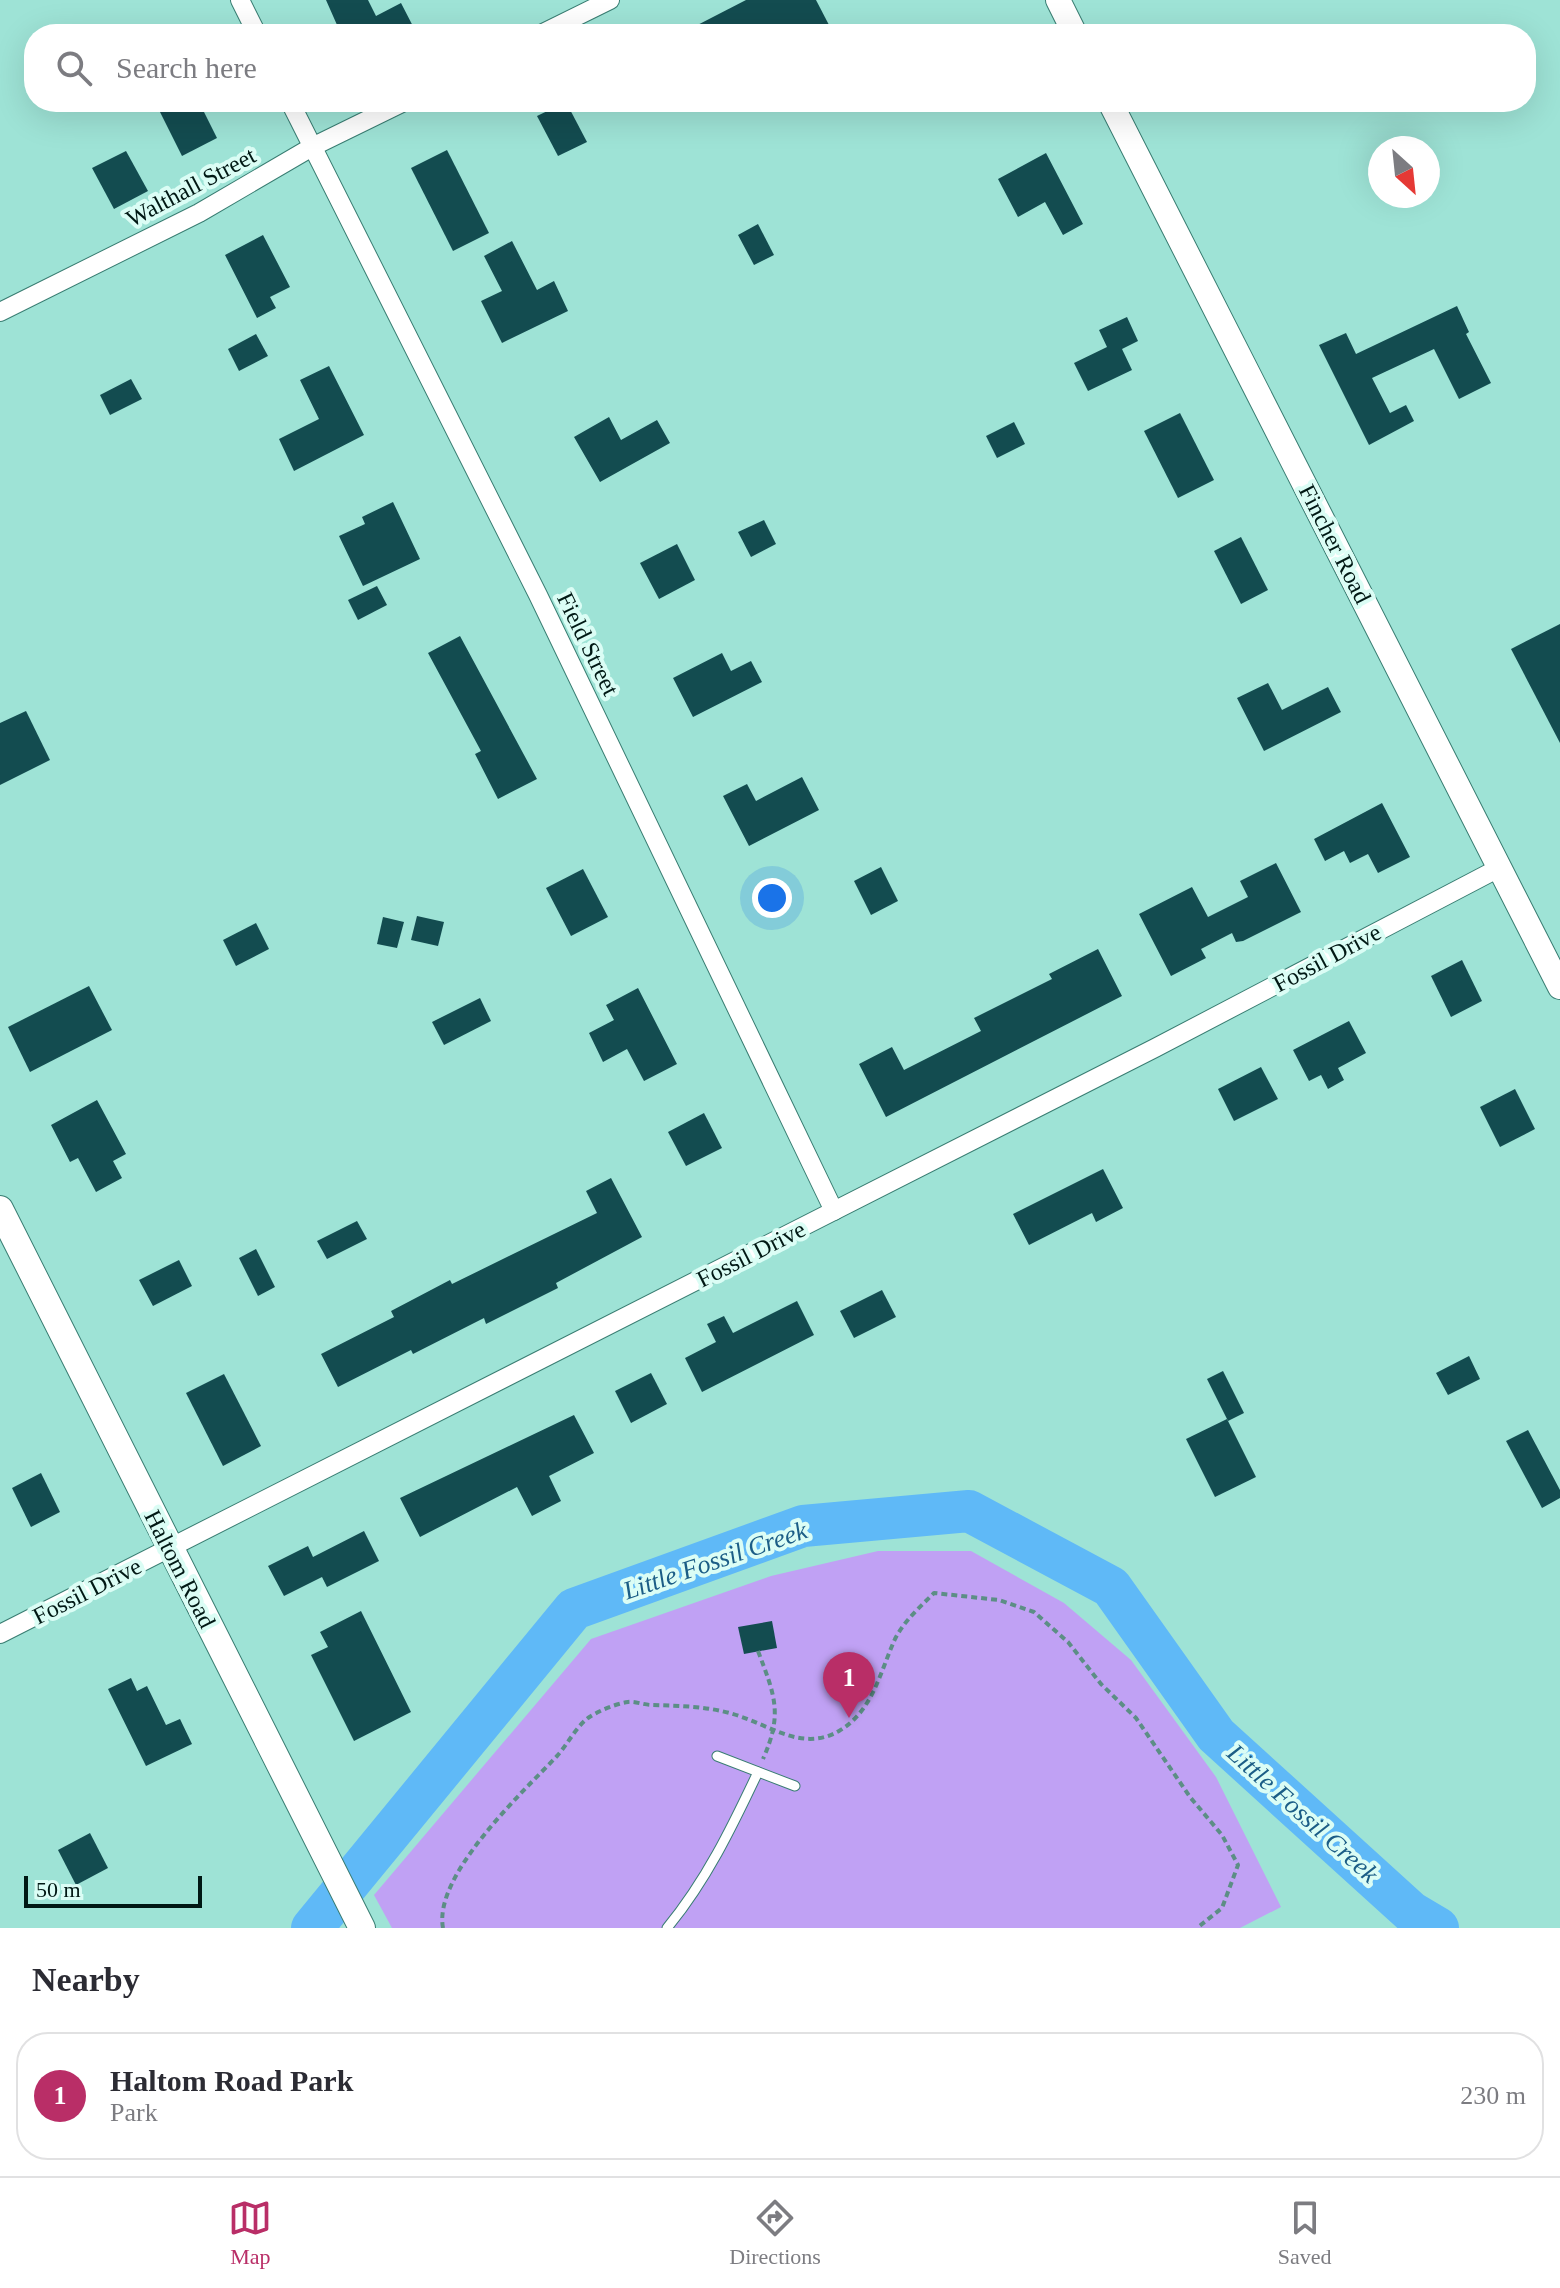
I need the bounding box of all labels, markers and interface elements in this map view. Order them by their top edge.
search box [24,24,1536,112]
icon: search [52,46,96,90]
text: Search here [116,51,257,84]
north arrow [1368,136,1440,208]
street label: Walthall Street [122,142,260,232]
street label: Fincher Road [1294,480,1376,608]
street label: Field Street [552,588,624,700]
your location [752,878,792,918]
street label: Fossil Drive [1269,919,1385,997]
street label: Fossil Drive [693,1216,809,1292]
street label: Haltom Road [139,1506,221,1632]
water label: Little Fossil Creek [618,1515,811,1606]
street label: Fossil Drive [29,1553,145,1629]
pin: 1 [823,1652,875,1718]
water label: Little Fossil Creek [1221,1737,1384,1889]
scale bar [24,1872,202,1908]
text: 50 m [36,1877,81,1902]
text: Nearby [32,1961,140,1998]
text: Haltom Road Park [110,2064,353,2097]
text: 1 [54,2081,67,2110]
text: 230 m [1460,2081,1526,2110]
text: Park [110,2098,158,2127]
tab: Map [228,2196,272,2270]
tab: Directions [729,2196,821,2270]
tab: Saved [1278,2196,1332,2270]

